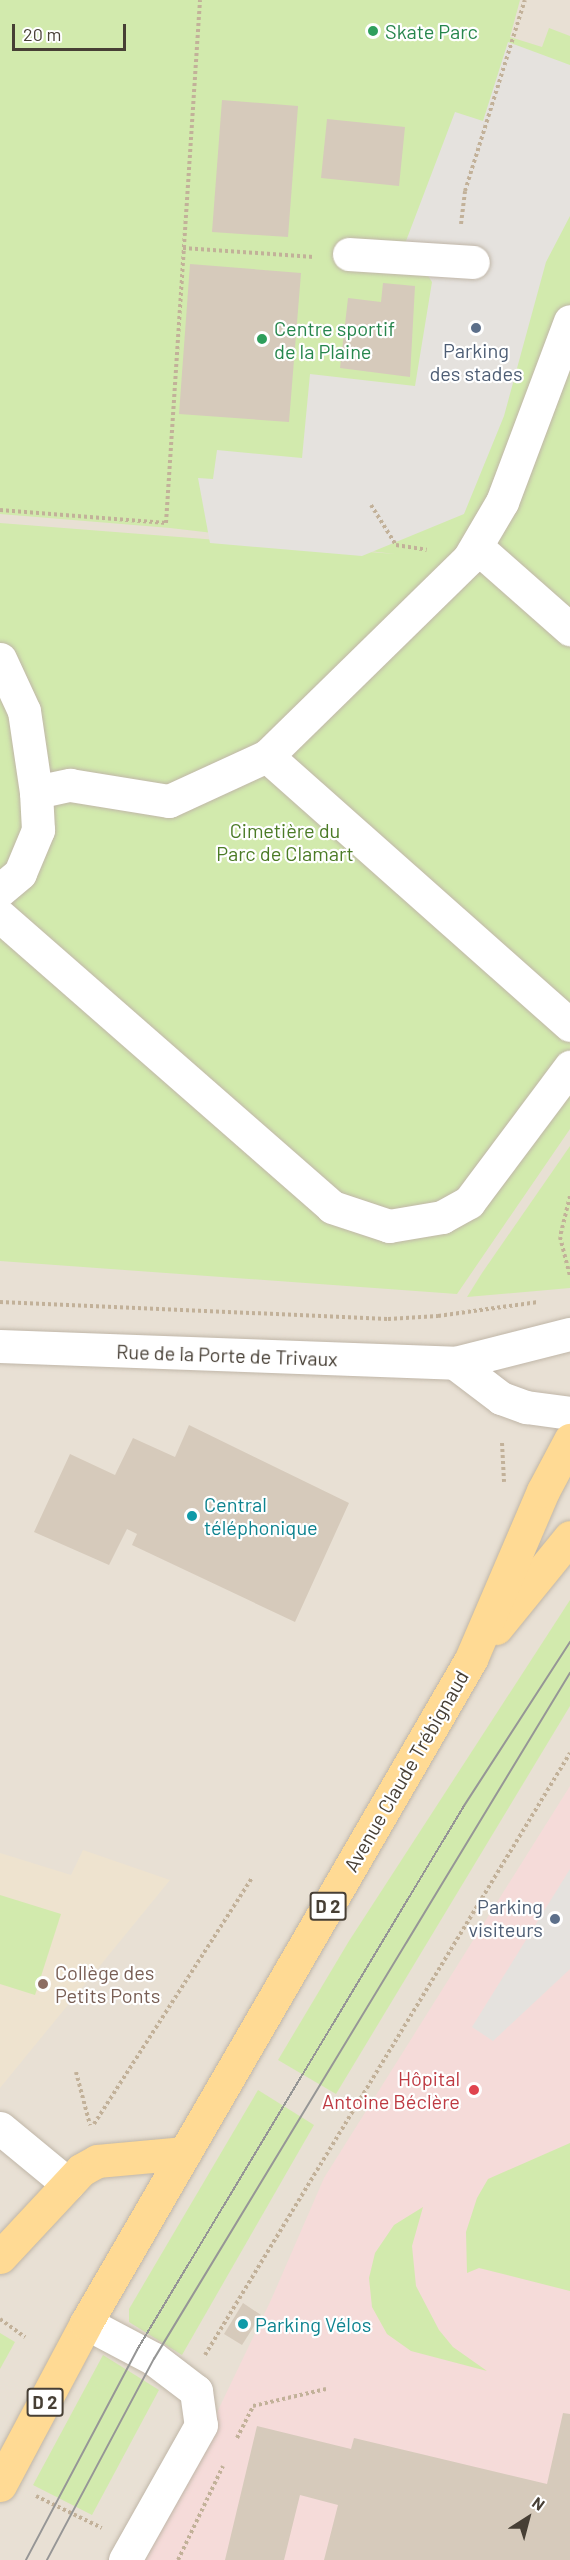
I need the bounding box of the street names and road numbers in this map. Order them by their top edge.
street label: Rue de la Porte de Trivaux [116,1339,338,1371]
street label: Avenue Claude Trébignaud [339,1666,473,1876]
road number: D 2 [308,1891,348,1921]
road number: D 2 [26,2387,64,2417]

